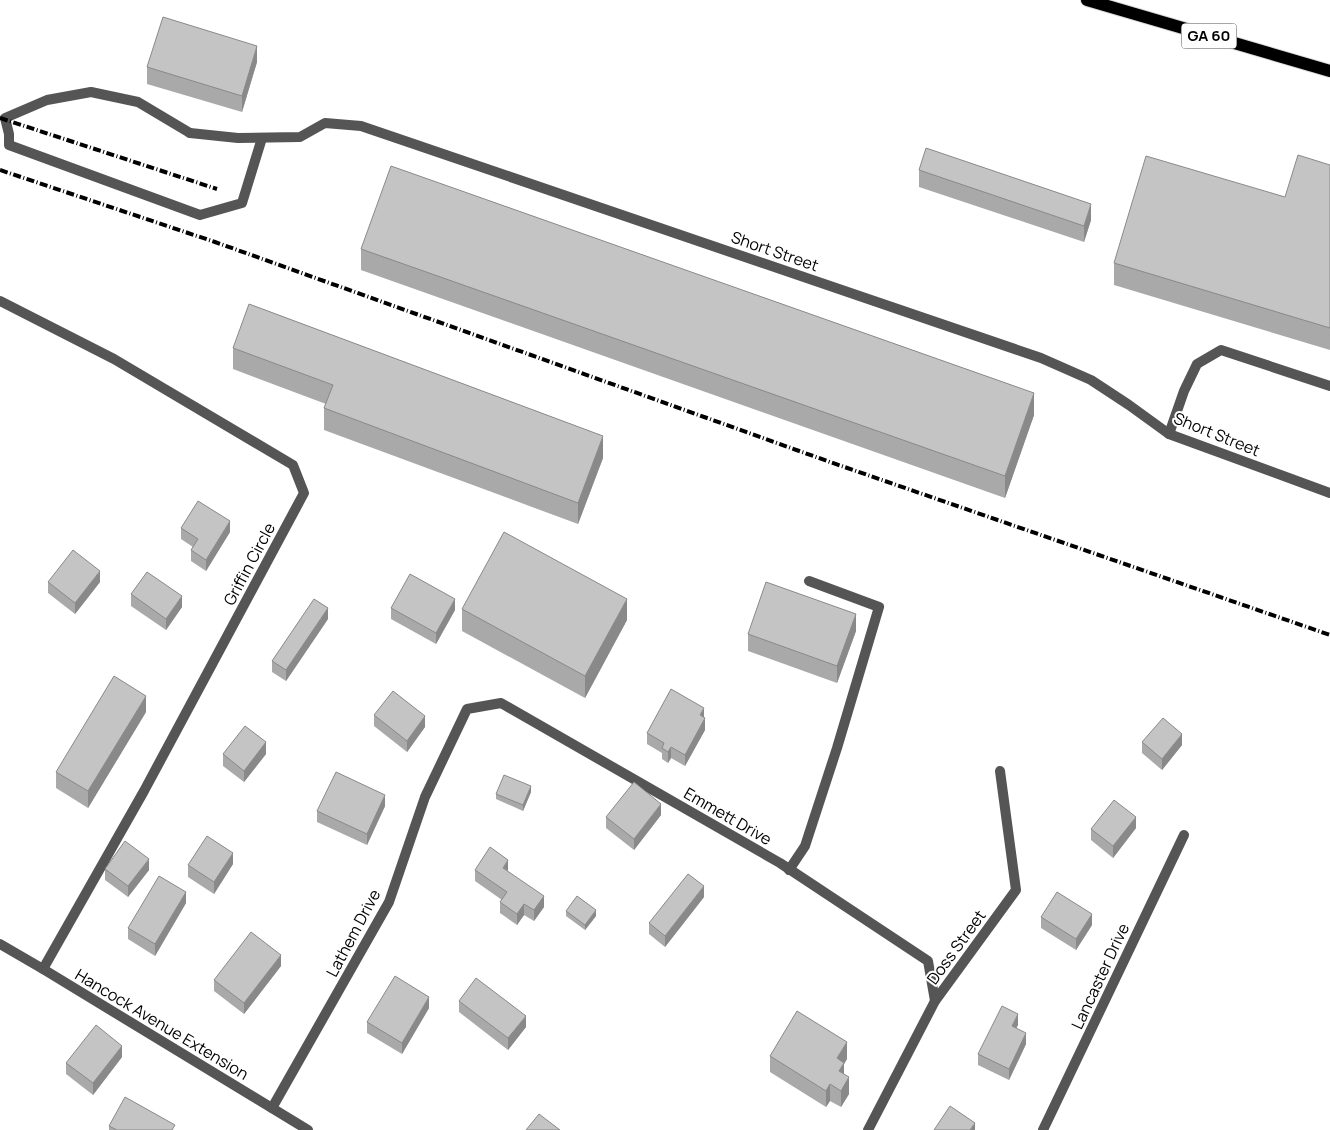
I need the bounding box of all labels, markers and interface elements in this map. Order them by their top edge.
road number: GA 60 [1182,24,1236,48]
street label: Short Street [728,226,822,276]
street label: Short Street [1171,407,1263,461]
street label: Griffin Circle [218,519,280,609]
street label: Emmett Drive [680,782,776,850]
street label: Lathem Drive [321,885,385,981]
street label: Doss Street [921,905,991,989]
street label: Lancaster Drive [1066,920,1134,1032]
street label: Hancock Avenue Extension [71,963,253,1085]

